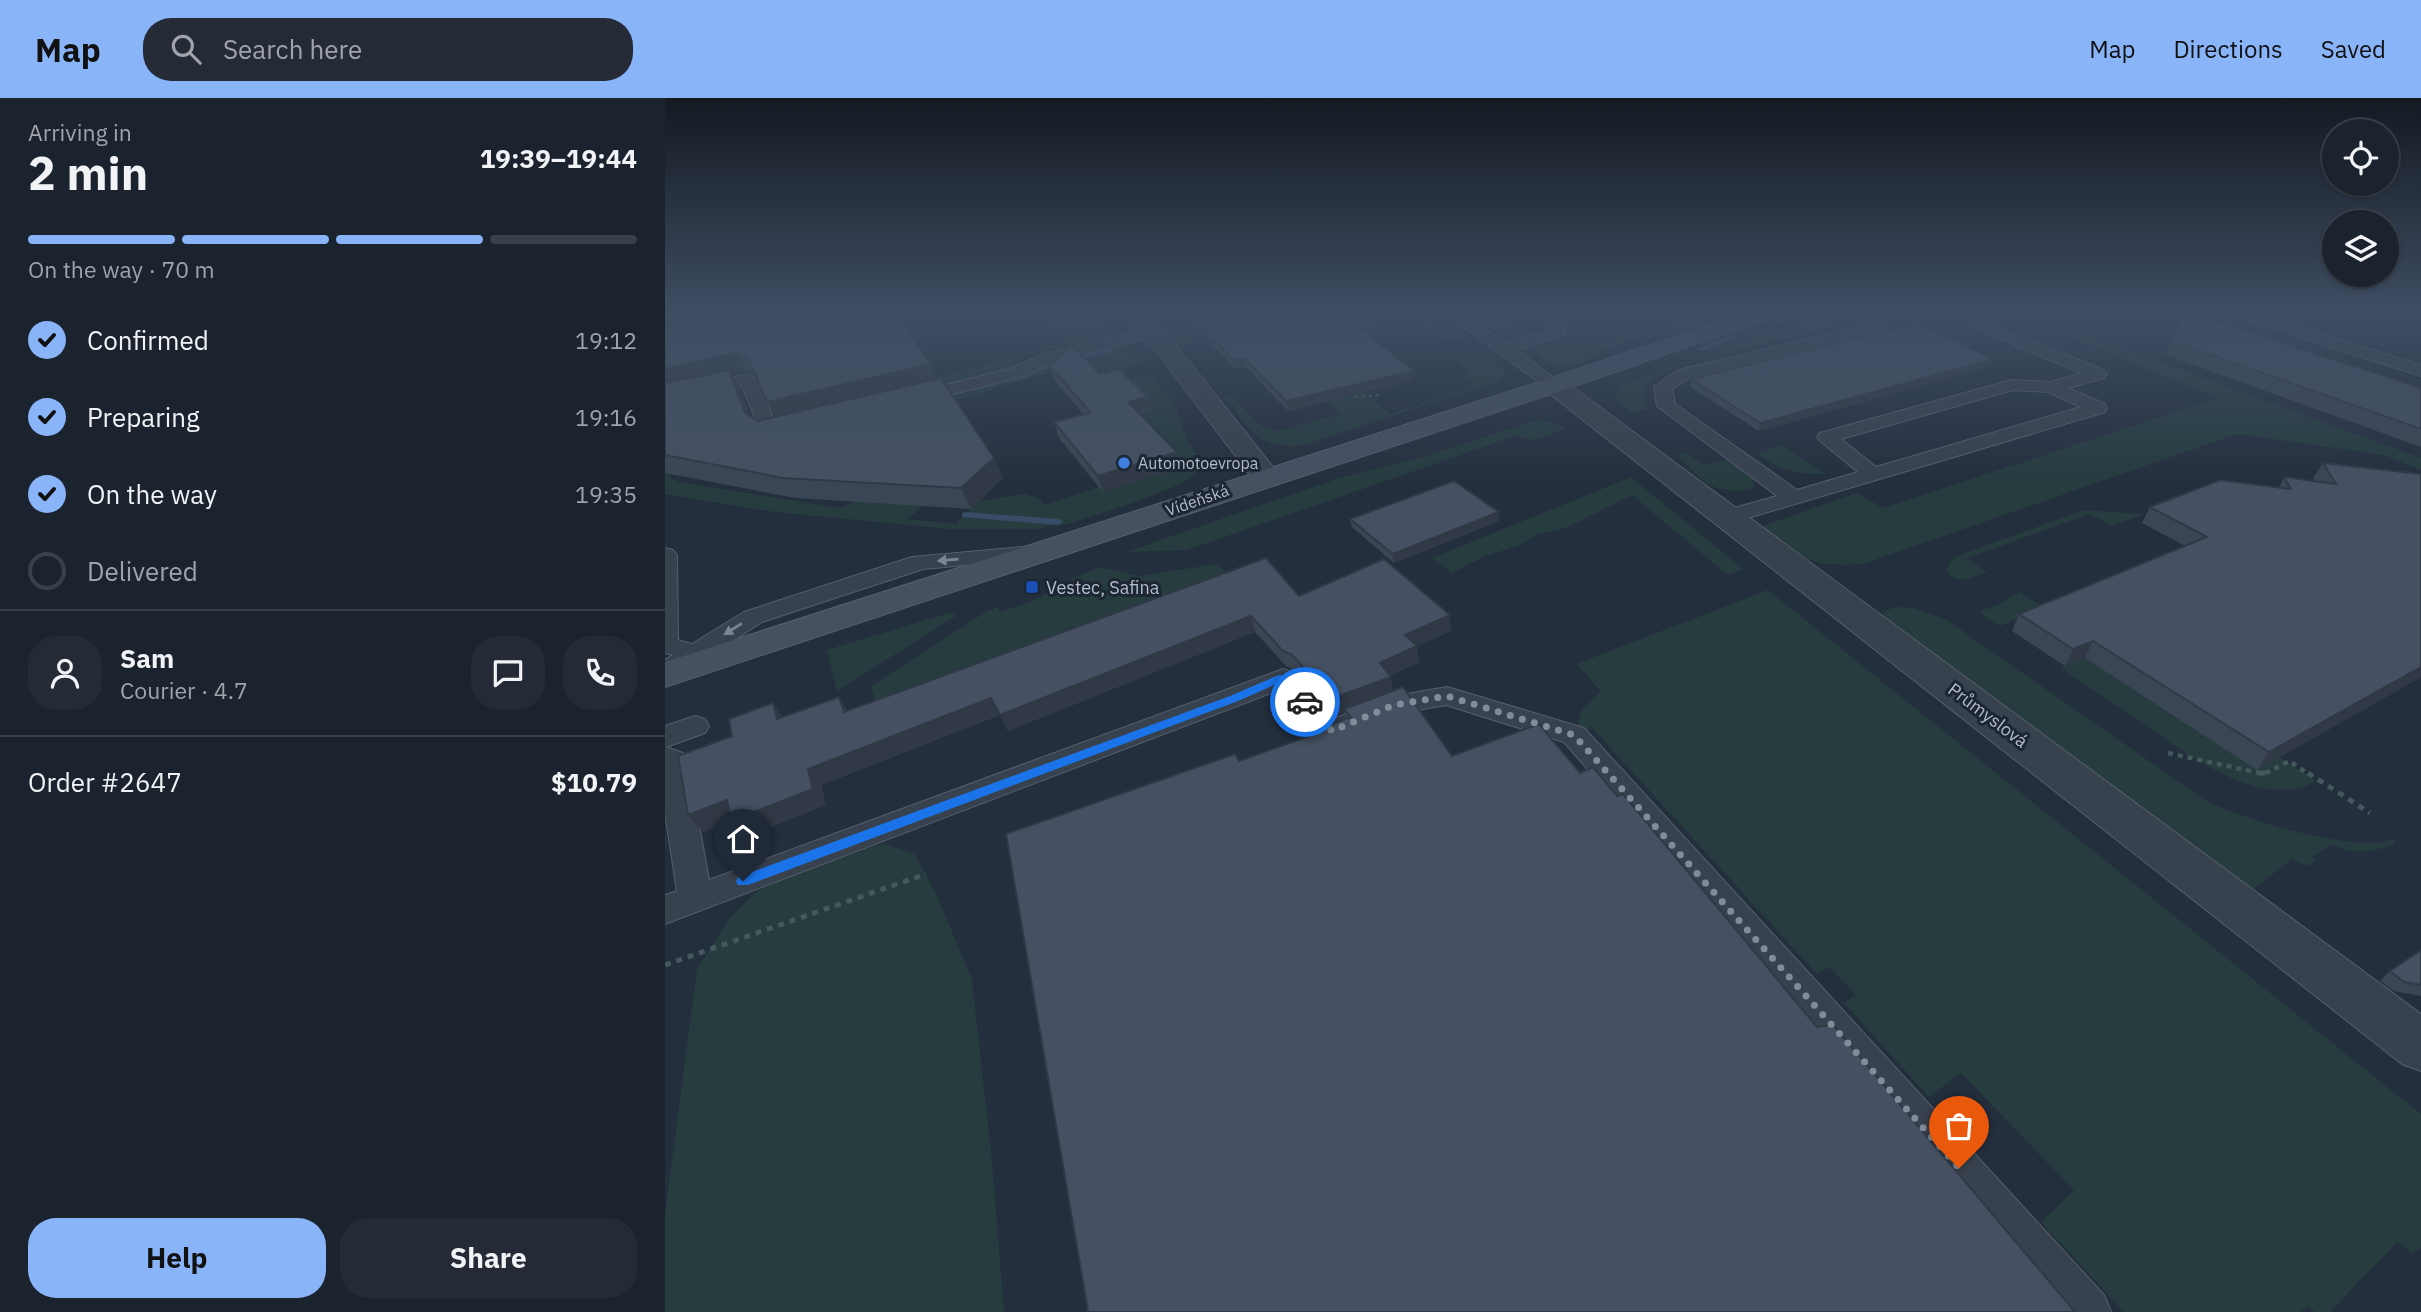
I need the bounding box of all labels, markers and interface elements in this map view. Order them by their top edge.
search box [143,18,633,81]
text: Map [35,28,101,71]
icon: search [167,30,205,68]
text: Search here [223,32,362,66]
text: Map [2089,33,2135,65]
text: Directions [2173,33,2283,65]
text: Saved [2321,33,2386,65]
text: Arriving in [28,117,132,147]
map controls [2322,119,2399,287]
button: locate [2322,119,2399,196]
text: 19:39–19:44 [480,141,637,175]
text: 2 min [28,143,148,203]
button: layers [2322,210,2399,287]
text: On the way · 70 m [28,254,215,284]
icon: check [28,321,66,359]
text: Confirmed [87,323,209,357]
text: 19:12 [575,325,637,355]
icon: check [28,398,66,436]
text: Preparing [87,400,200,434]
text: 19:16 [575,402,637,432]
place label: Automotoevropa [1138,453,1259,473]
marker: Automotoevropa [1116,455,1132,471]
icon: check [28,475,66,513]
text: On the way [87,477,217,511]
text: 19:35 [575,479,637,509]
street label: Vídeňská [1163,480,1232,520]
text: Delivered [87,554,198,588]
one-way arrow [936,555,958,566]
place label: Vestec, Safina [1046,576,1160,599]
marker: Vestec, Safina [1024,579,1040,595]
one-way arrow [723,623,742,636]
button: person [28,636,102,710]
button: chat [471,636,545,710]
button: phone [563,636,637,710]
text: Sam [120,641,174,675]
courier [1270,667,1340,737]
text: Courier · 4.7 [120,675,248,705]
street label: Průmyslová [1944,678,2033,753]
icon: car [1286,683,1324,721]
text: Order #2647 [28,765,182,799]
text: $10.79 [551,765,637,799]
pin [713,809,773,881]
icon: home [724,820,762,858]
pin [1929,1096,1989,1168]
icon: bag [1940,1107,1978,1145]
button: Help [28,1218,326,1298]
button: Share [340,1218,637,1298]

